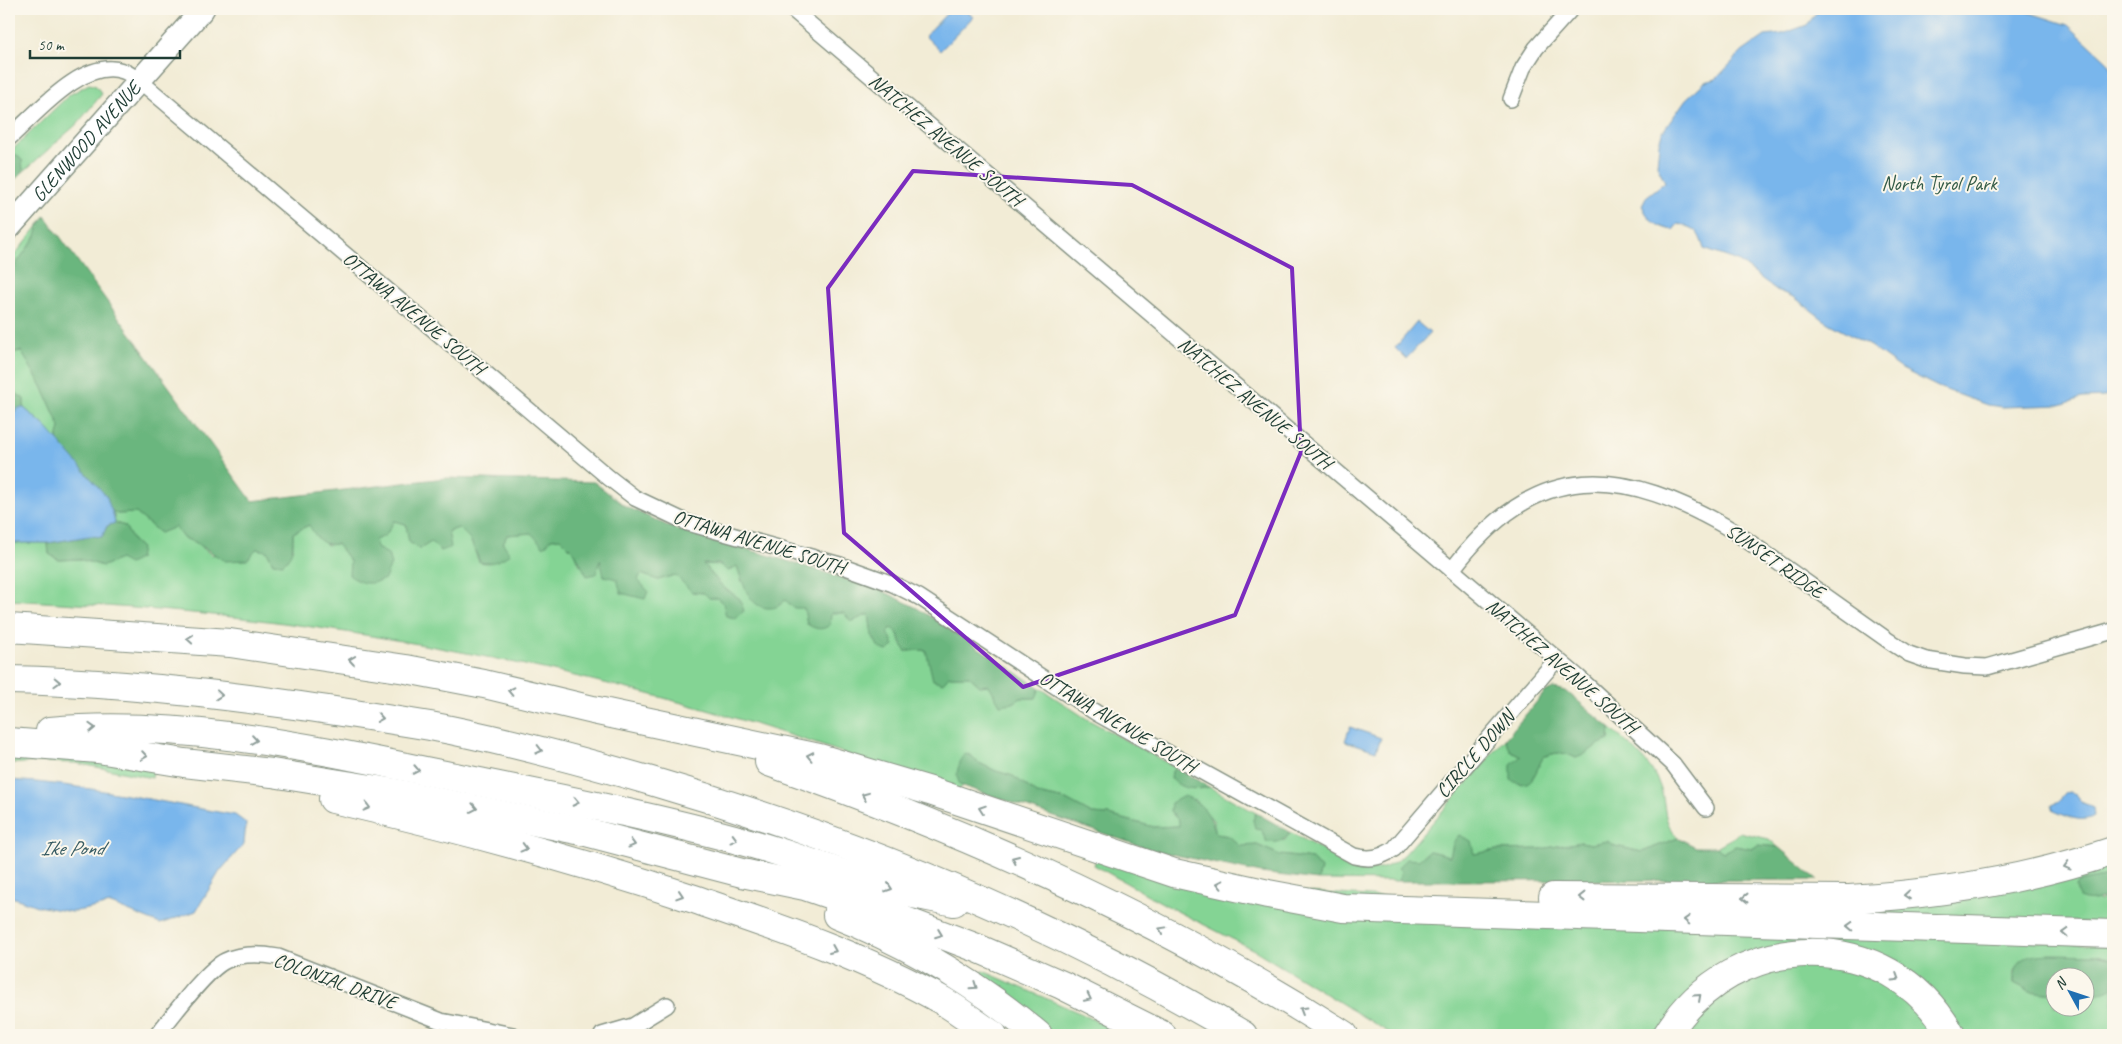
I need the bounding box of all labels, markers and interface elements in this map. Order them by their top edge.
scale bar [30,28,180,60]
text: 50 m [38,36,65,55]
street label: NATCHEZ AVENUE SOUTH [864,68,1031,214]
street label: GLENWOOD AVENUE [26,74,147,207]
park label: North Tyrol Park [1882,171,1998,196]
street label: OTTAWA AVENUE SOUTH [338,246,493,382]
street label: NATCHEZ AVENUE SOUTH [1173,331,1340,477]
street label: OTTAWA AVENUE SOUTH [670,504,851,581]
street label: SUNSET RIDGE [1721,518,1831,605]
street label: NATCHEZ AVENUE SOUTH [1481,593,1646,741]
one-way arrow [186,634,194,645]
one-way arrow [347,656,356,666]
street label: OTTAWA AVENUE SOUTH [1035,665,1203,780]
one-way arrow [54,677,62,687]
one-way arrow [507,686,516,697]
one-way arrow [216,689,224,700]
street label: CIRCLE DOWN [1430,703,1522,803]
one-way arrow [376,713,385,723]
one-way arrow [88,723,96,734]
one-way arrow [250,734,258,745]
one-way arrow [535,745,543,755]
one-way arrow [140,751,148,761]
one-way arrow [806,751,815,762]
one-way arrow [412,764,421,774]
one-way arrow [861,792,870,803]
one-way arrow [571,796,580,806]
one-way arrow [363,802,371,812]
one-way arrow [469,802,478,813]
one-way arrow [979,804,987,814]
one-way arrow [729,833,737,843]
water label: Ike Pond [41,835,110,861]
one-way arrow [628,839,636,849]
one-way arrow [520,843,528,853]
one-way arrow [1011,854,1020,865]
one-way arrow [2062,860,2071,871]
one-way arrow [1216,879,1225,890]
one-way arrow [884,882,892,892]
one-way arrow [675,889,684,899]
one-way arrow [1903,889,1911,900]
one-way arrow [1578,892,1586,902]
one-way arrow [1741,893,1748,903]
one-way arrow [1683,914,1691,925]
one-way arrow [1845,920,1853,931]
one-way arrow [1158,926,1167,936]
one-way arrow [934,928,943,938]
one-way arrow [2060,928,2068,938]
one-way arrow [828,943,837,954]
street label: COLONIAL DRIVE [270,947,403,1016]
north arrow [2044,966,2094,1016]
one-way arrow [1891,971,1900,981]
text: N [2051,973,2071,993]
one-way arrow [969,980,978,990]
one-way arrow [1083,992,1092,1002]
one-way arrow [1692,994,1701,1003]
one-way arrow [1299,1006,1308,1016]

